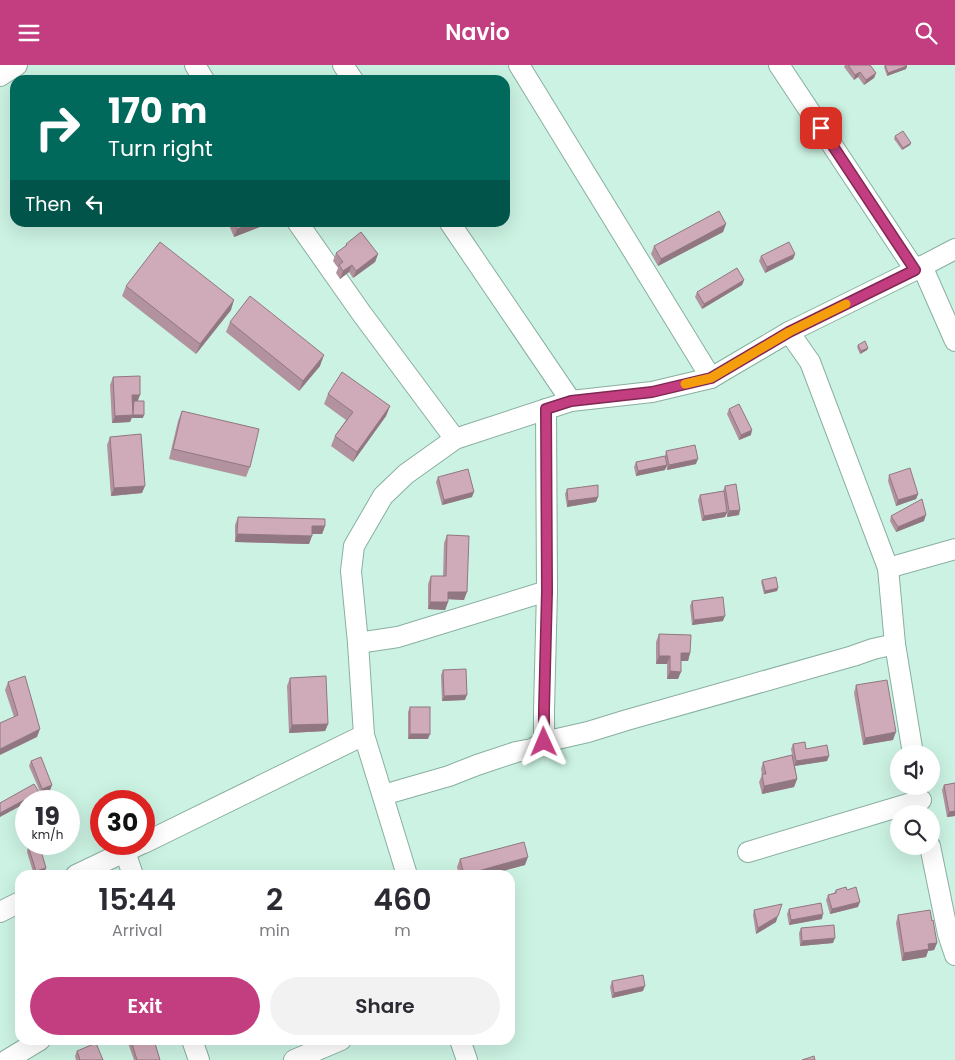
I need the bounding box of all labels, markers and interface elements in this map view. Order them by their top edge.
text: Navio [445,17,510,48]
icon: menu [15,19,43,47]
icon: search [912,19,940,47]
text: 170 m [108,86,207,135]
icon: right [25,95,90,160]
pin [800,107,842,149]
icon: arrive [807,114,835,142]
text: Turn right [108,133,213,164]
icon: left [81,190,109,218]
text: Then [25,191,71,218]
position arrow [517,715,569,767]
map controls [890,745,940,855]
button: sound [890,745,940,795]
speed limit sign: 30 [90,790,155,855]
text: 19 [35,799,60,834]
button: search [890,805,940,855]
text: km/h [32,826,63,843]
text: 15:44 [98,878,176,921]
text: 2 [266,878,283,921]
text: 460 [373,878,432,921]
text: Arrival [112,919,162,942]
text: min [259,919,290,942]
text: m [394,919,411,942]
button: Exit [30,977,260,1035]
button: Share [270,977,500,1035]

